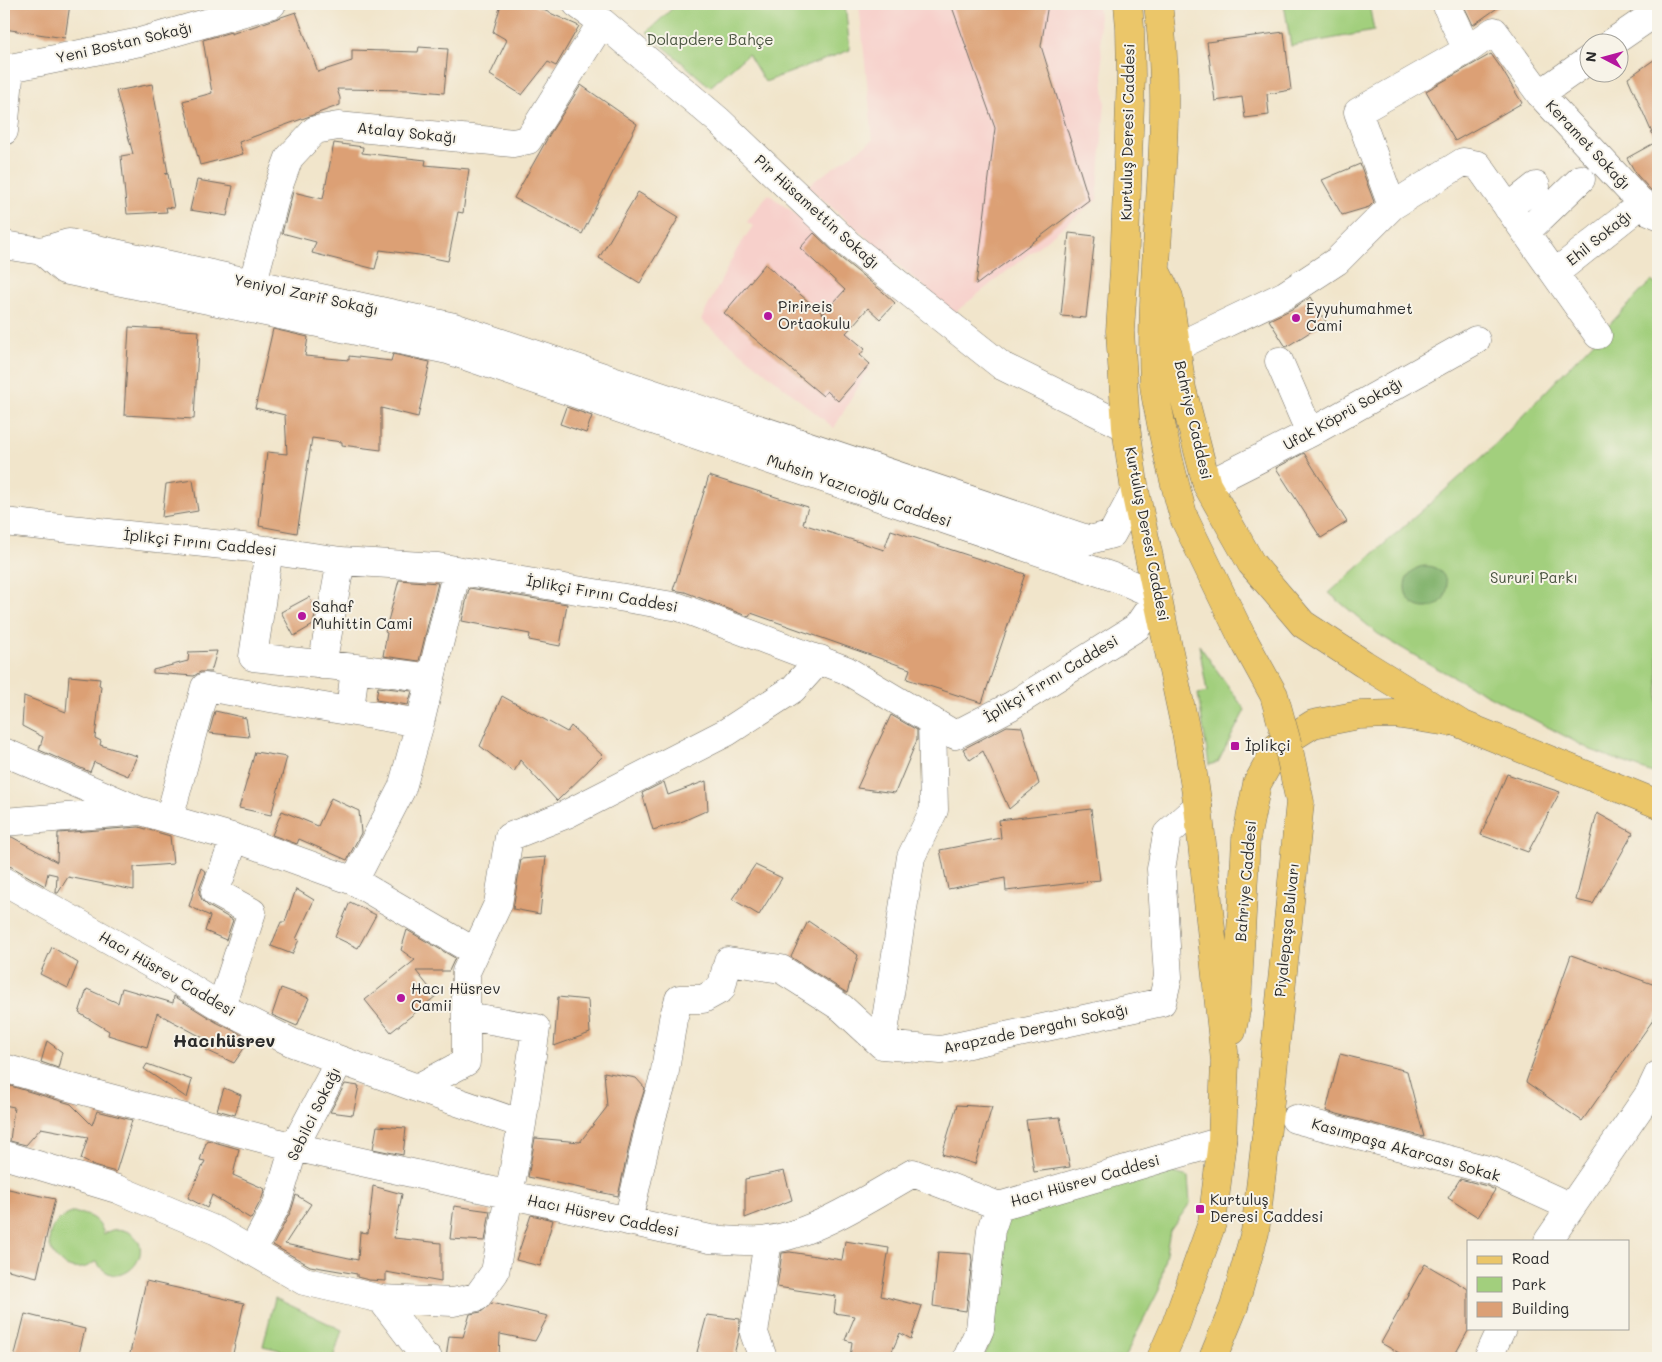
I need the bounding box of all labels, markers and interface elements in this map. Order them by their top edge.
street label: Yeni Bostan Sokağı [54,17,194,67]
park label: Dolapdere Bahçe [646,29,774,49]
north arrow [1580,32,1630,82]
street label: Kurtuluş Deresi Caddesi [1115,43,1139,221]
text: N [1581,50,1601,63]
street label: Keramet Sokağı [1542,95,1636,194]
street label: Atalay Sokağı [356,117,458,147]
street label: Pir Hüsamettin Sokağı [751,150,884,273]
street label: Ehil Sokağı [1562,205,1635,270]
street label: Yeniyol Zarif Sokağı [232,269,380,319]
place label: Pirireis Ortaokulu [778,296,850,333]
place label: Eyyuhumahmet Cami [1306,298,1413,335]
marker: Pirireis Ortaokulu [762,310,774,322]
marker: Eyyuhumahmet Cami [1290,312,1302,324]
street label: Bahriye Caddesi [1171,358,1217,481]
street label: Ufak Köprü Sokağı [1279,372,1406,454]
street label: Kurtuluş Deresi Caddesi [1121,445,1175,623]
street label: Muhsin Yazıcıoğlu Caddesi [764,449,954,531]
street label: İplikçi Fırını Caddesi [123,524,278,560]
park label: Sururi Parkı [1490,567,1578,587]
street label: İplikçi Fırını Caddesi [525,570,680,616]
place label: Sahaf Muhittin Cami [312,596,413,633]
marker: Sahaf Muhittin Cami [296,610,308,622]
street label: İplikçi Fırını Caddesi [979,630,1122,726]
place label: İplikçi [1245,735,1291,755]
marker: İplikçi [1229,740,1241,752]
street label: Bahriye Caddesi [1230,820,1260,942]
street label: Piyalepaşa Bulvarı [1269,862,1303,998]
street label: Hacı Hüsrev Caddesi [96,926,239,1020]
place label: Hacı Hüsrev Camii [411,978,500,1015]
marker: Hacı Hüsrev Camii [395,992,407,1004]
street label: Arapzade Dergahı Sokağı [941,999,1130,1057]
district label: Hacıhüsrev [173,1028,275,1052]
street label: Sebilci Sokağı [282,1063,344,1164]
street label: Kasımpaşa Akarcası Sokak [1310,1113,1503,1186]
street label: Hacı Hüsrev Caddesi [1008,1149,1162,1211]
street label: Hacı Hüsrev Caddesi [526,1189,681,1241]
place label: Kurtuluş Deresi Caddesi [1210,1189,1323,1226]
marker: Kurtuluş Deresi Caddesi [1194,1203,1206,1215]
legend [1467,1240,1630,1330]
text: Road [1512,1248,1549,1268]
text: Park [1512,1274,1546,1294]
text: Building [1512,1298,1569,1318]

